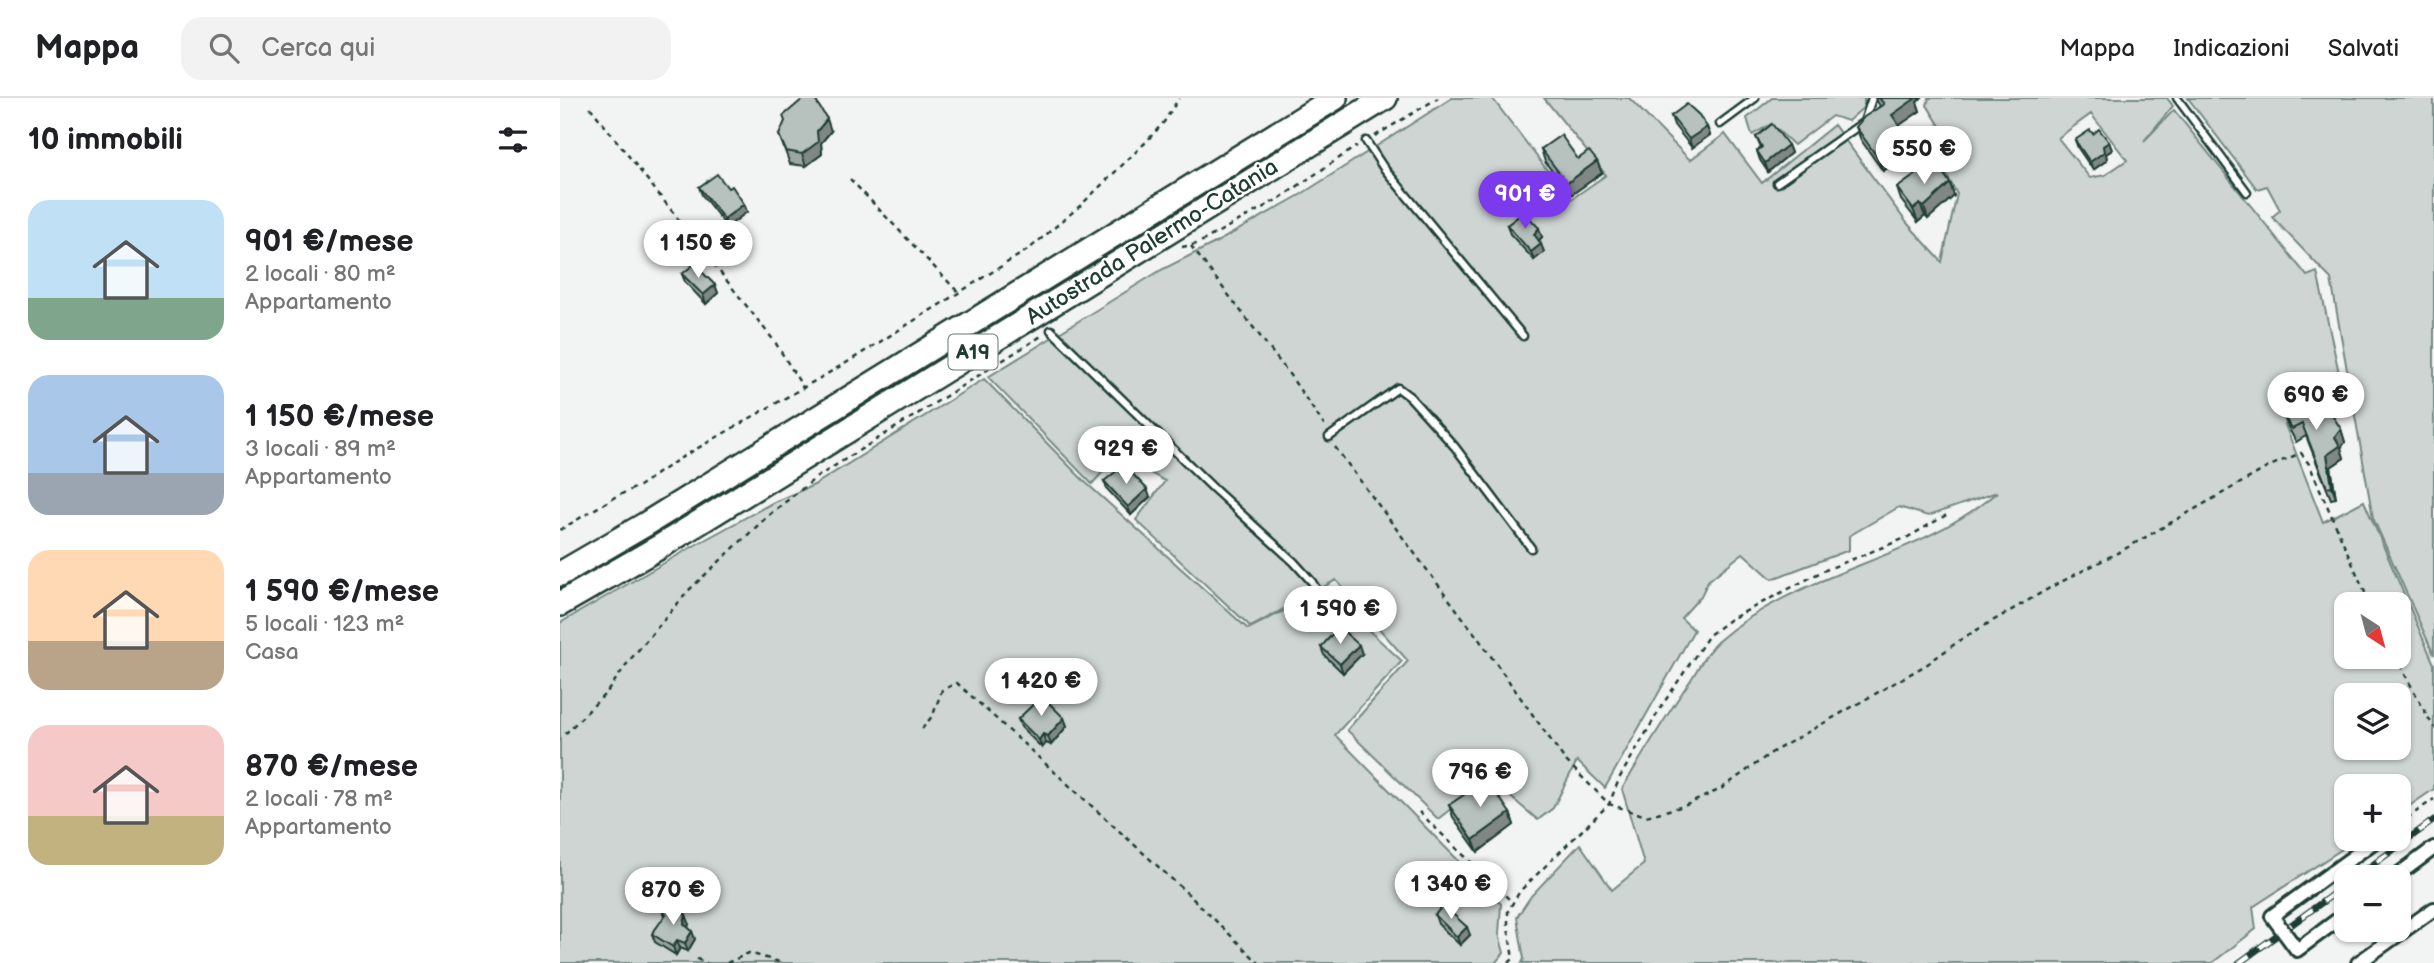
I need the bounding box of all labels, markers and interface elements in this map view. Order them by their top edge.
search box [181,17,671,80]
text: Mappa [35,28,139,68]
icon: search [205,29,243,67]
text: Cerca qui [261,33,375,64]
text: Mappa [2059,34,2135,63]
text: Indicazioni [2173,34,2290,63]
text: Salvati [2328,34,2399,63]
icon: filters [494,121,532,159]
text: 10 immobili [28,122,183,158]
pin: 550 € [1875,126,1973,186]
text: 550 € [1892,135,1956,163]
street label: Autostrada Palermo-Catania [1021,153,1283,331]
pin: 901 € [1476,172,1574,231]
text: 901 € [1494,180,1556,208]
pin: 1 150 € [633,220,763,280]
text: 901 €/mese [245,224,414,260]
icon: home [84,228,168,312]
text: 1 150 € [660,229,736,257]
text: 2 locali · 80 m² [245,260,396,288]
text: Appartamento [245,288,392,316]
road number: A19 [948,334,998,370]
pin: 690 € [2267,372,2365,432]
text: 690 € [2283,381,2349,409]
text: 1 150 €/mese [245,399,434,435]
icon: home [84,403,168,487]
pin: 929 € [1077,426,1175,486]
text: 3 locali · 89 m² [245,435,396,463]
text: 929 € [1094,435,1158,463]
text: Appartamento [245,463,392,491]
text: 1 590 €/mese [245,574,439,610]
icon: home [84,578,168,662]
pin: 1 590 € [1275,587,1405,646]
north arrow [2334,592,2412,668]
map controls [2334,592,2411,942]
text: 1 590 € [1300,595,1380,623]
text: 5 locali · 123 m² [245,610,405,638]
text: Casa [245,638,299,666]
pin: 1 420 € [976,658,1106,718]
text: 1 420 € [1001,667,1081,695]
button: layers [2334,683,2411,760]
text: 870 €/mese [245,749,418,785]
pin: 796 € [1431,750,1529,809]
icon: home [84,753,168,837]
text: 796 € [1448,758,1512,786]
button: + [2334,774,2411,851]
text: 2 locali · 78 m² [245,785,393,813]
text: Appartamento [245,813,392,841]
pin: 1 340 € [1386,862,1516,921]
button: − [2334,865,2411,942]
pin: 870 € [624,868,722,927]
text: 1 340 € [1411,870,1491,898]
text: 870 € [641,876,705,904]

